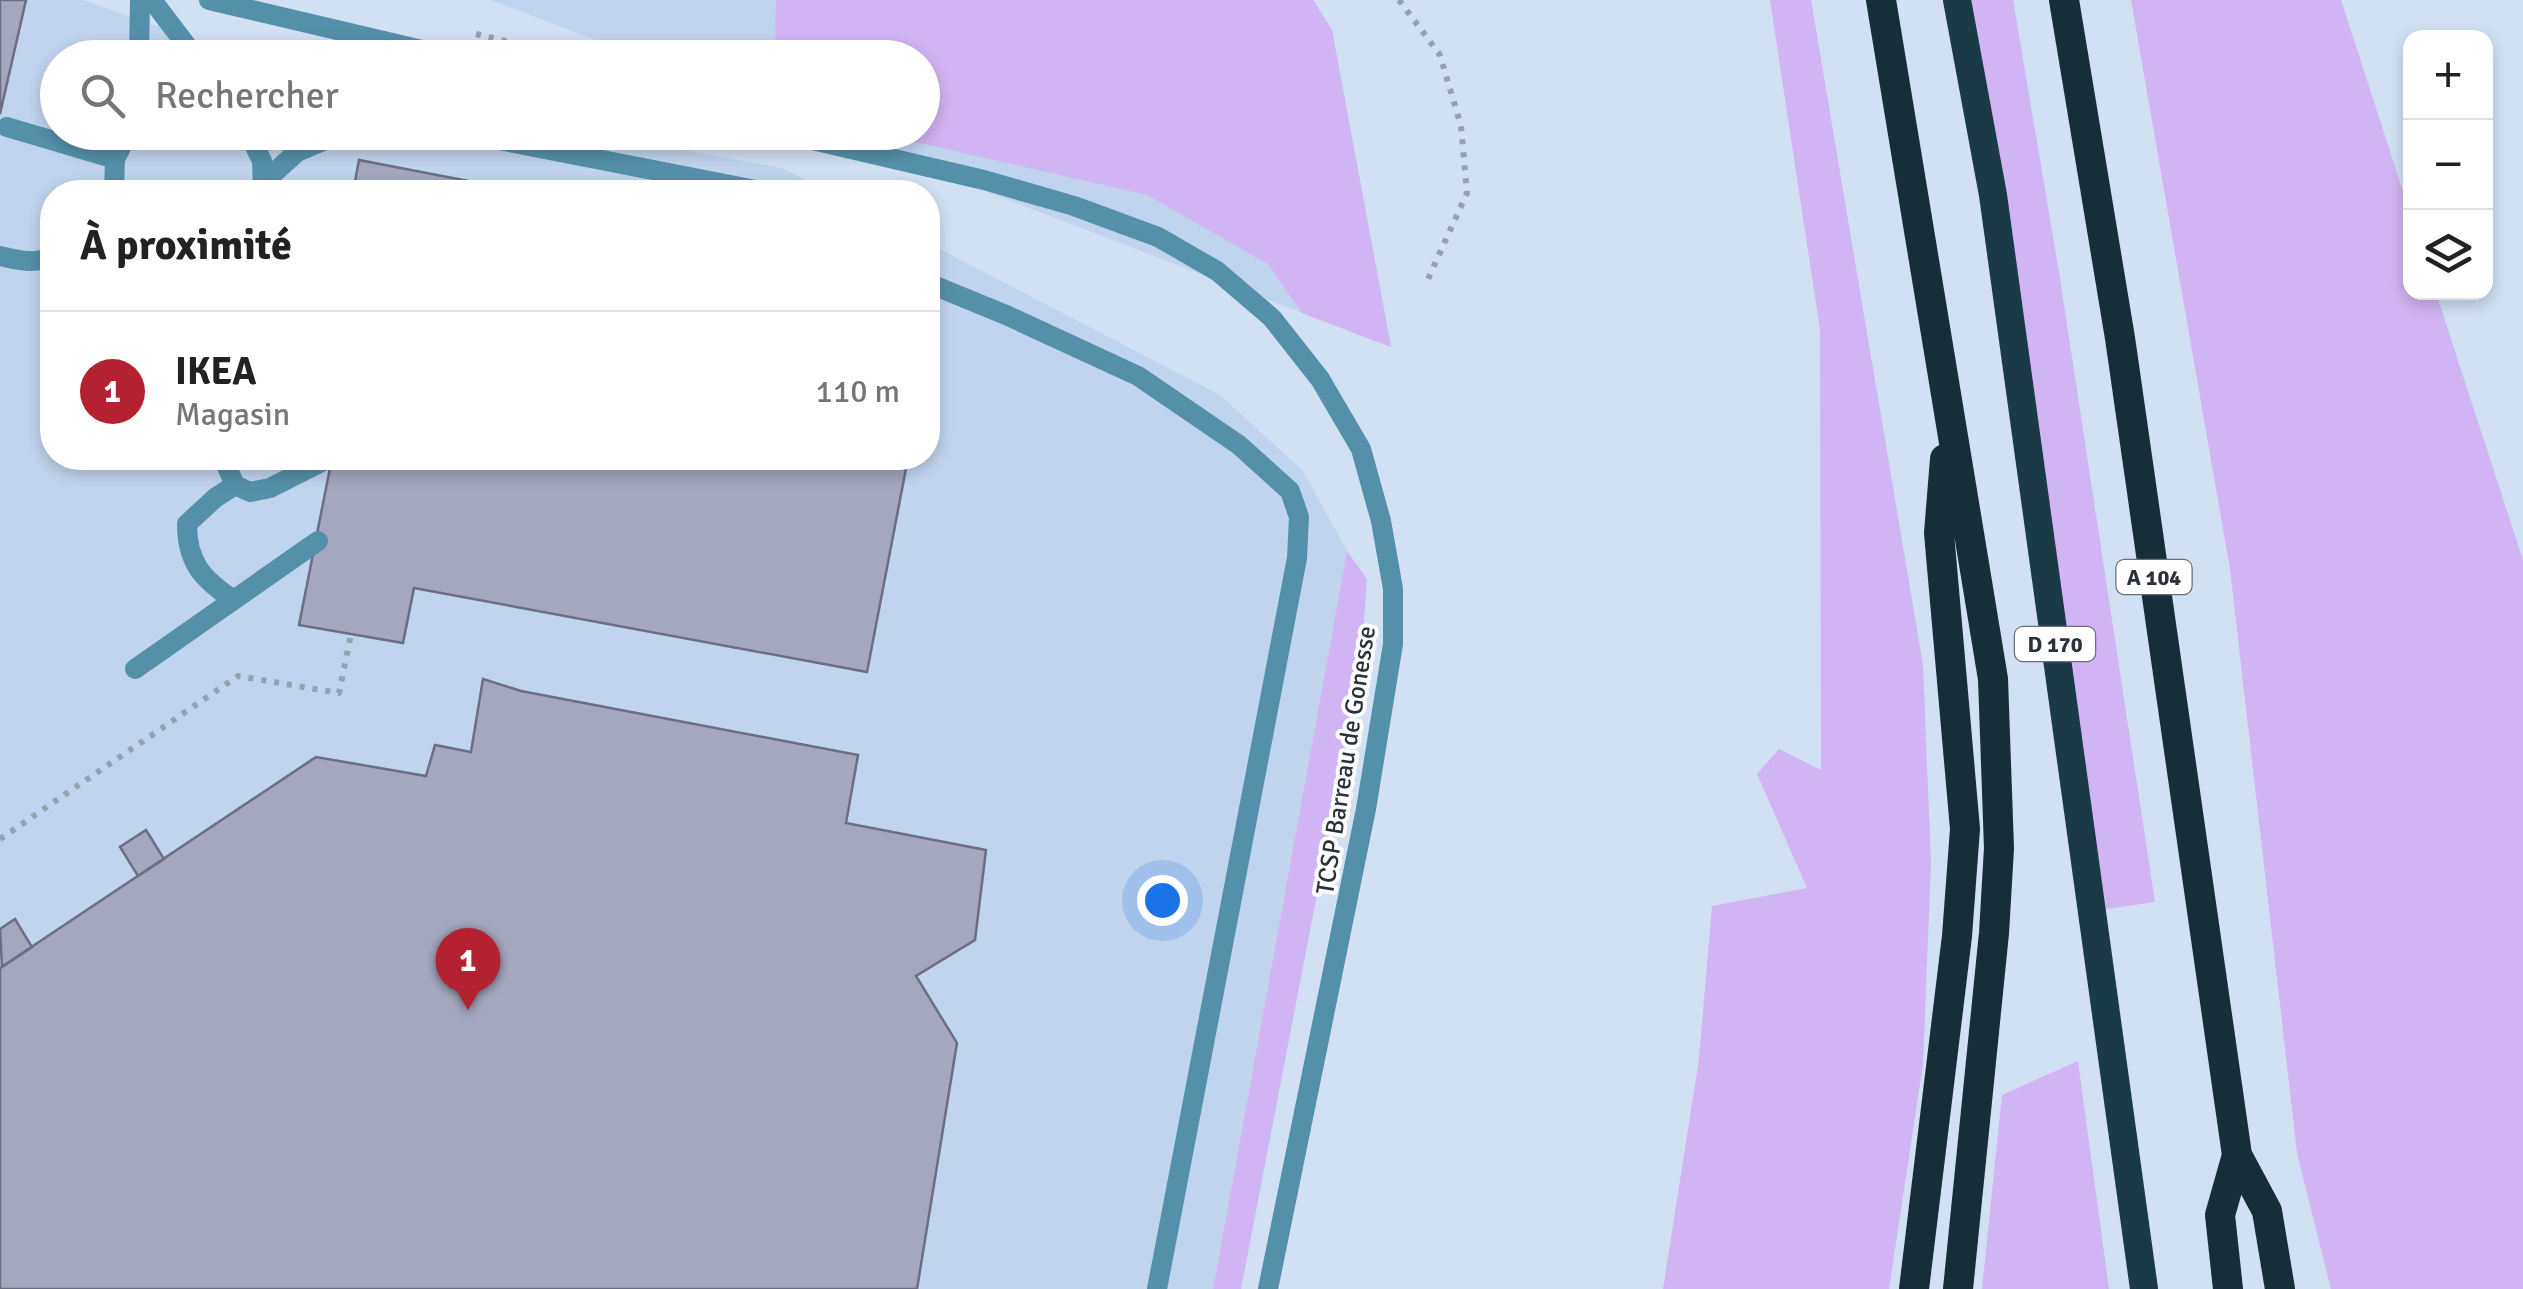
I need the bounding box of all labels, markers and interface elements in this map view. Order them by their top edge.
map controls [2403,30,2493,300]
button: + [2403,30,2493,120]
search box [40,40,940,150]
icon: search [75,68,130,123]
text: Rechercher [155,72,339,119]
button: − [2403,120,2493,210]
button: layers [2403,210,2493,300]
text: À proximité [80,220,292,271]
text: IKEA [175,348,257,395]
text: 1 [104,372,121,411]
text: 110 m [816,372,900,411]
text: Magasin [175,395,290,434]
road number: A 104 [2116,560,2192,594]
street label: TCSP Barreau de Gonesse [1309,624,1382,897]
road number: D 170 [2015,627,2095,661]
your location [1137,875,1188,926]
pin: 1 [436,928,500,1010]

